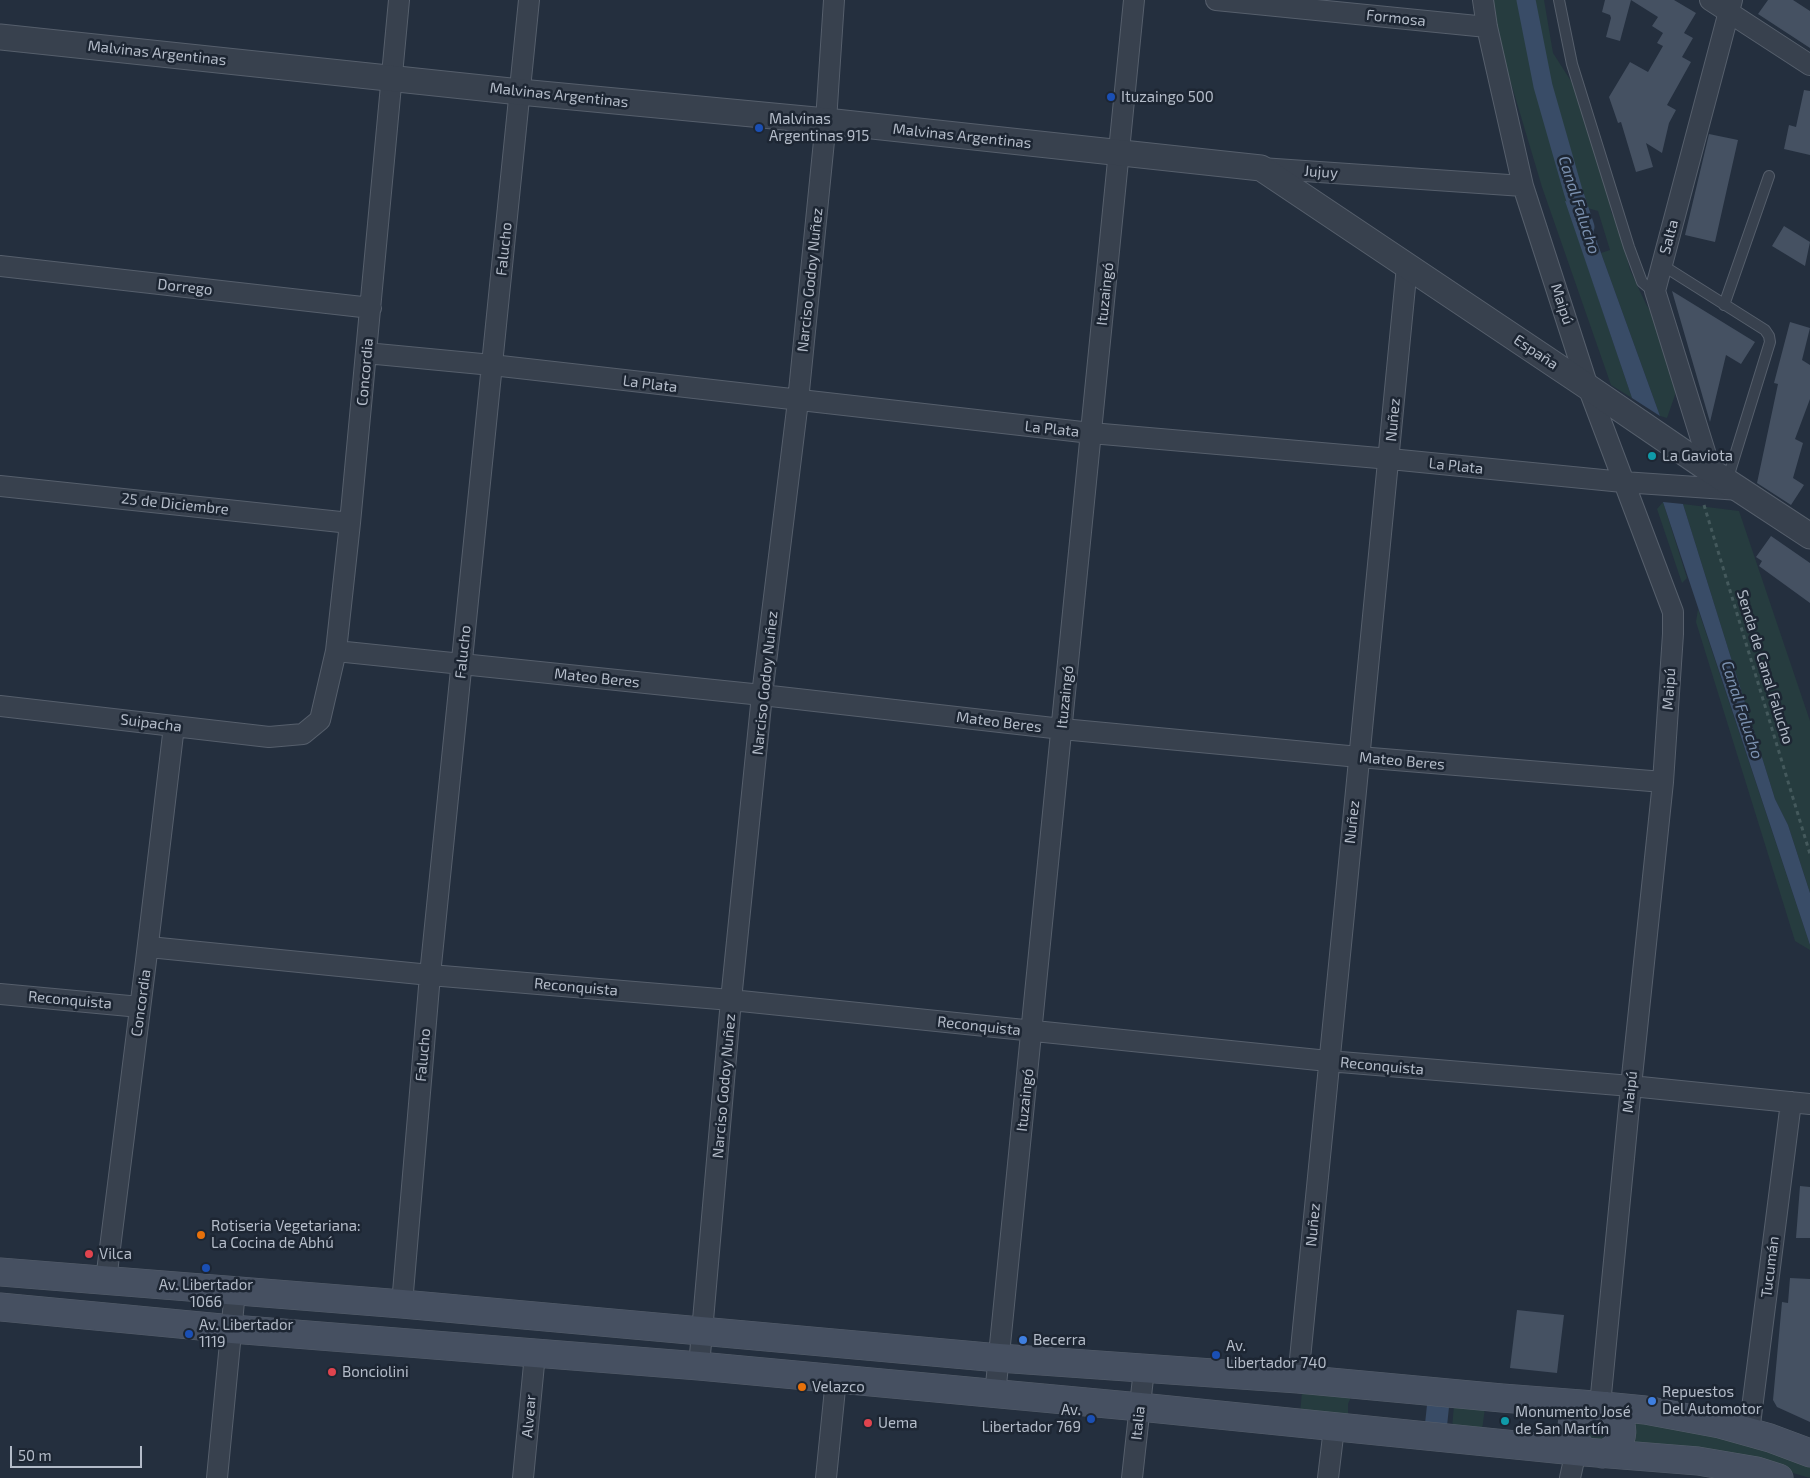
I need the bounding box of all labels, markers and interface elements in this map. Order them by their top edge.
street label: Formosa [1365,6,1427,30]
street label: Malvinas Argentinas [87,37,227,69]
street label: Malvinas Argentinas [489,79,629,111]
place label: Ituzaingo 500 [1121,88,1214,106]
marker: Ituzaingo 500 [1105,91,1117,103]
place label: Malvinas Argentinas 915 [769,110,869,145]
street label: Malvinas Argentinas [892,120,1032,152]
marker: Malvinas Argentinas 915 [753,122,765,134]
water label: Canal Falucho [1554,153,1604,257]
street label: Jujuy [1303,162,1339,182]
street label: Narciso Godoy Nuñez [793,207,827,353]
street label: Salta [1656,218,1682,256]
street label: Falucho [492,221,516,277]
street label: Ituzaingó [1093,262,1117,326]
street label: Dorrego [157,275,213,299]
street label: Maipú [1547,281,1577,327]
street label: España [1510,331,1562,373]
street label: Concordia [353,337,377,407]
street label: La Plata [622,372,678,396]
street label: Nuñez [1382,398,1404,442]
street label: La Plata [1024,417,1080,441]
place label: La Gaviota [1662,447,1733,465]
marker: La Gaviota [1646,450,1658,462]
street label: La Plata [1428,454,1484,478]
street label: 25 de Diciembre [120,489,230,519]
street label: Senda de Canal Falucho [1733,588,1797,746]
street label: Narciso Godoy Nuñez [748,610,782,756]
street label: Falucho [451,624,475,680]
water label: Canal Falucho [1717,658,1767,762]
street label: Mateo Beres [553,665,641,691]
street label: Ituzaingó [1053,665,1077,729]
street label: Maipú [1659,667,1679,711]
street label: Mateo Beres [955,708,1043,736]
street label: Suipacha [119,710,183,736]
street label: Mateo Beres [1358,748,1446,774]
street label: Nuñez [1341,799,1363,845]
street label: Concordia [127,968,155,1038]
street label: Reconquista [533,974,619,1000]
street label: Reconquista [27,987,113,1013]
street label: Narciso Godoy Nuñez [709,1013,739,1159]
street label: Reconquista [936,1013,1022,1039]
street label: Falucho [412,1028,434,1082]
street label: Reconquista [1339,1053,1425,1079]
street label: Ituzaingó [1013,1068,1037,1132]
street label: Maipú [1619,1070,1641,1114]
street label: Nuñez [1302,1203,1324,1247]
place label: Rotiseria Vegetariana: La Cocina de Abhú [211,1217,361,1252]
marker: Rotiseria Vegetariana: La Cocina de Abhú [195,1229,207,1241]
street label: Tucumán [1757,1235,1783,1299]
place label: Vilca [99,1245,132,1263]
marker: Vilca [83,1248,95,1260]
marker: Av. Libertador 1066 [200,1262,212,1274]
place label: Av. Libertador 1066 [159,1276,253,1311]
place label: Av. Libertador 1119 [199,1316,293,1351]
marker: Av. Libertador 1119 [183,1328,195,1340]
place label: Becerra [1033,1331,1086,1349]
marker: Becerra [1017,1334,1029,1346]
place label: Av. Libertador 740 [1226,1337,1326,1372]
marker: Av. Libertador 740 [1210,1349,1222,1361]
place label: Bonciolini [342,1363,409,1381]
marker: Bonciolini [326,1366,338,1378]
place label: Velazco [812,1378,865,1396]
marker: Velazco [796,1381,808,1393]
place label: Repuestos Del Automotor [1662,1383,1762,1418]
street label: Alvear [518,1393,540,1439]
marker: Repuestos Del Automotor [1646,1395,1658,1407]
place label: Av. Libertador 769 [982,1401,1081,1436]
place label: Monumento José de San Martín [1515,1403,1631,1438]
street label: Italia [1127,1405,1149,1441]
marker: Av. Libertador 769 [1085,1413,1097,1425]
place label: Uema [878,1414,917,1432]
marker: Monumento José de San Martín [1499,1415,1511,1427]
marker: Uema [862,1417,874,1429]
scale bar [12,1436,145,1468]
text: 50 m [18,1446,52,1464]

